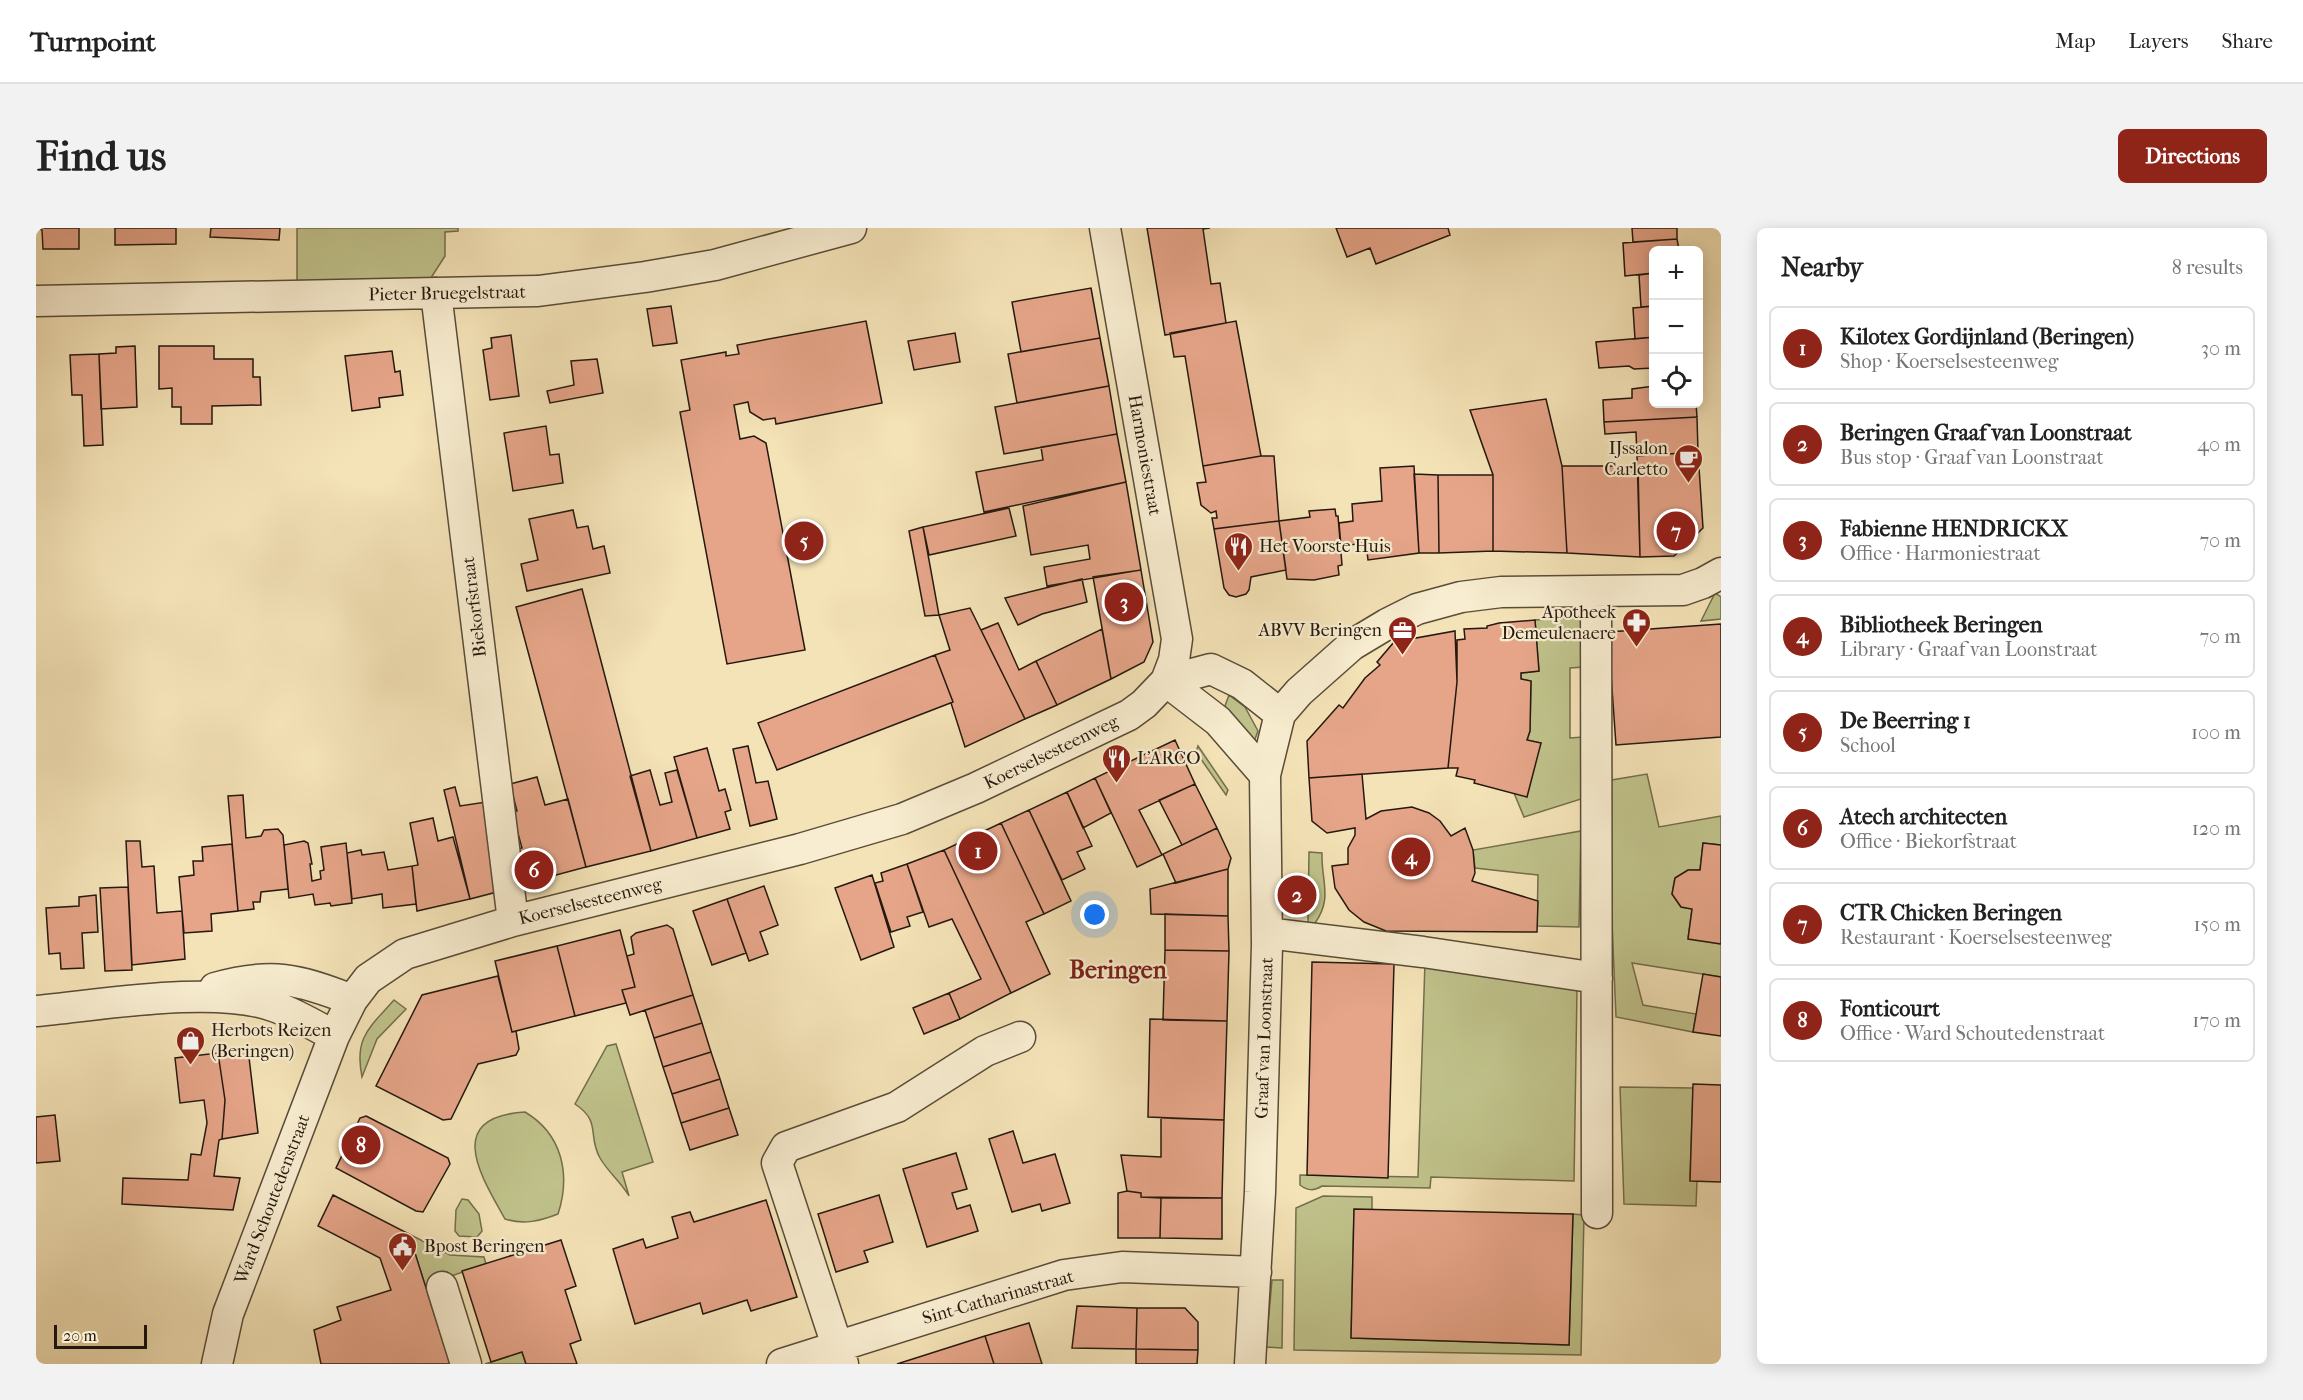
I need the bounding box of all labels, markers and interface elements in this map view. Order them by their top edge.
text: Turnpoint [30,25,156,58]
text: Map [2055,29,2096,53]
text: Layers [2129,29,2188,53]
text: Share [2221,29,2273,53]
button: Directions [2118,129,2267,183]
text: Find us [36,132,166,181]
map controls [1649,246,1703,408]
button: + [1649,246,1703,300]
text: Nearby [1781,252,1863,283]
text: 8 results [2172,256,2243,279]
street label: Pieter Bruegelstraat [368,282,526,305]
button: − [1649,300,1703,354]
text: Kilotex Gordijnland (Beringen) [1840,324,2134,350]
text: 1 [1799,337,1806,360]
text: 30 m [2201,337,2241,360]
text: Shop · Koerselsesteenweg [1840,350,2058,373]
button: locate [1649,354,1703,408]
street label: Harmoniestraat [1124,393,1166,518]
text: Beringen Graaf van Loonstraat [1840,420,2132,446]
text: 2 [1797,433,1808,456]
text: 40 m [2197,433,2241,456]
place label: IJssalon Carletto [1604,438,1669,480]
cafe icon: IJssalon Carletto [1673,442,1705,484]
text: Bus stop · Graaf van Loonstraat [1840,446,2104,469]
pin: 7 [1656,508,1696,554]
text: Fabienne HENDRICKX [1840,516,2068,542]
pin: 5 [784,518,824,564]
text: 3 [1798,529,1807,552]
text: 70 m [2199,529,2241,552]
restaurant icon: Het Voorste Huis [1222,530,1254,572]
place label: Het Voorste Huis [1259,536,1391,557]
text: Office · Harmoniestraat [1840,542,2041,565]
street label: Biekorfstraat [458,555,491,658]
pin: 3 [1104,580,1144,625]
place label: Apotheek Demeulenaere [1502,602,1617,644]
pharmacy icon: Apotheek Demeulenaere [1621,606,1653,648]
text: Bibliotheek Beringen [1840,612,2043,638]
office icon: ABVV Beringen [1387,614,1419,656]
place label: ABVV Beringen [1257,620,1383,641]
text: 4 [1797,625,1808,648]
text: 70 m [2199,625,2241,648]
text: Library · Graaf van Loonstraat [1840,638,2097,661]
text: De Beerring 1 [1840,708,1971,734]
street label: Koerselsesteenweg [981,711,1122,794]
text: 5 [1798,721,1807,744]
text: 100 m [2191,721,2241,744]
text: School [1840,734,1896,757]
restaurant icon: L'ARCO [1100,742,1132,784]
place label: L'ARCO [1137,748,1200,769]
text: Atech architecten [1840,804,2007,830]
text: 6 [1797,817,1808,840]
text: 120 m [2192,817,2241,840]
pin: 1 [958,828,998,874]
text: Office · Biekorfstraat [1840,830,2017,853]
pin: 4 [1392,834,1430,880]
pin: 6 [514,848,554,892]
pin: 2 [1278,872,1316,918]
street label: Koerselsesteenweg [516,873,664,929]
your location [1080,900,1109,929]
text: CTR Chicken Beringen [1840,900,2062,926]
text: 7 [1798,913,1807,936]
text: 150 m [2193,913,2241,936]
text: Restaurant · Koerselsesteenweg [1840,926,2111,949]
district label: Beringen [1069,956,1168,984]
street label: Graaf van Loonstraat [1251,956,1278,1119]
text: Fonticourt [1840,996,1940,1022]
text: 8 [1797,1009,1808,1032]
text: 170 m [2192,1009,2241,1032]
place label: Herbots Reizen (Beringen) [211,1020,332,1062]
text: Office · Ward Schoutedenstraat [1840,1022,2105,1045]
shop icon: Herbots Reizen (Beringen) [174,1024,206,1066]
street label: Ward Schoutedenstraat [230,1111,315,1288]
pin: 8 [342,1122,380,1168]
public building icon: Bpost Beringen [387,1230,419,1272]
place label: Bpost Beringen [424,1236,545,1257]
street label: Sint-Catharinastraat [920,1266,1077,1329]
scale bar [54,1322,147,1350]
text: 20 m [63,1326,97,1345]

